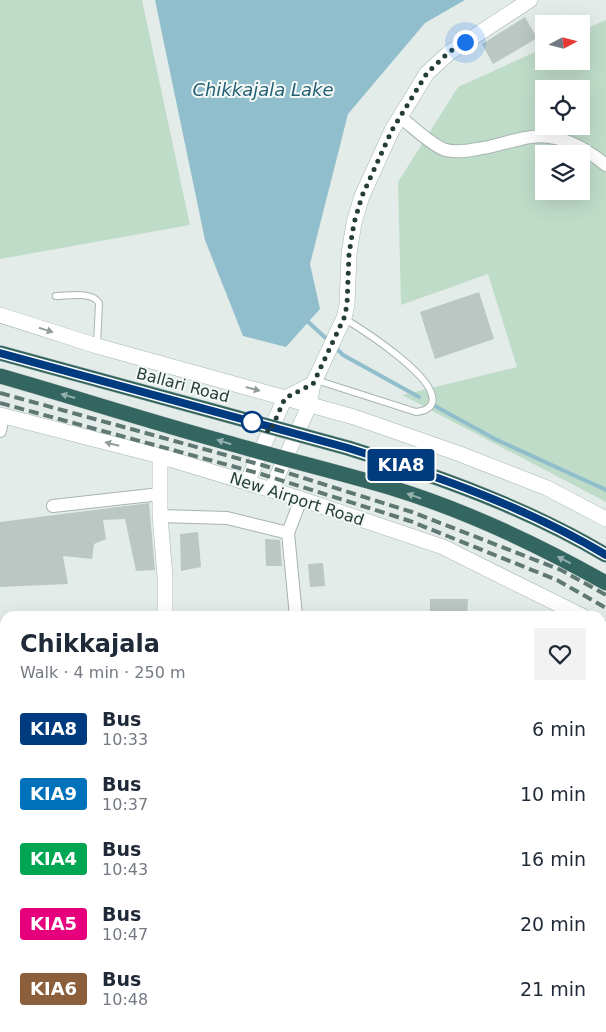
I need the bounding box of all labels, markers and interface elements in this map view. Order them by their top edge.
north arrow [535,15,590,70]
map controls [535,15,590,200]
your location [453,30,478,55]
water label: Chikkajala Lake [192,79,334,100]
button: locate [535,80,590,135]
button: layers [535,145,590,200]
one-way arrow [39,327,54,334]
street label: Ballari Road [134,363,232,407]
one-way arrow [246,385,261,393]
one-way arrow [61,391,76,399]
unlabelled marker [241,411,263,433]
one-way arrow [217,437,232,445]
one-way arrow [105,440,120,448]
line badge: KIA8 [366,449,436,481]
text: KIA8 [377,454,425,475]
street label: New Airport Road [227,468,367,530]
one-way arrow [407,492,422,499]
one-way arrow [556,555,571,564]
button: heart [534,628,586,680]
text: Chikkajala [20,630,160,658]
text: Walk · 4 min · 250 m [20,663,185,682]
text: Bus [102,708,141,730]
text: KIA8 [30,718,77,739]
text: 6 min [532,718,586,740]
text: 10:33 [102,730,148,749]
text: Bus [102,773,141,795]
text: KIA9 [30,783,77,804]
text: 10 min [520,783,586,805]
text: 10:37 [102,795,148,814]
text: Bus [102,838,141,860]
text: KIA4 [30,848,77,869]
text: 16 min [520,848,586,870]
text: 10:43 [102,860,148,879]
text: Bus [102,903,141,925]
text: KIA5 [30,913,77,934]
text: 20 min [520,913,586,935]
text: 10:47 [102,925,148,944]
text: Bus [102,968,141,990]
text: KIA6 [30,978,77,999]
text: 21 min [520,978,586,1000]
text: 10:48 [102,990,148,1009]

